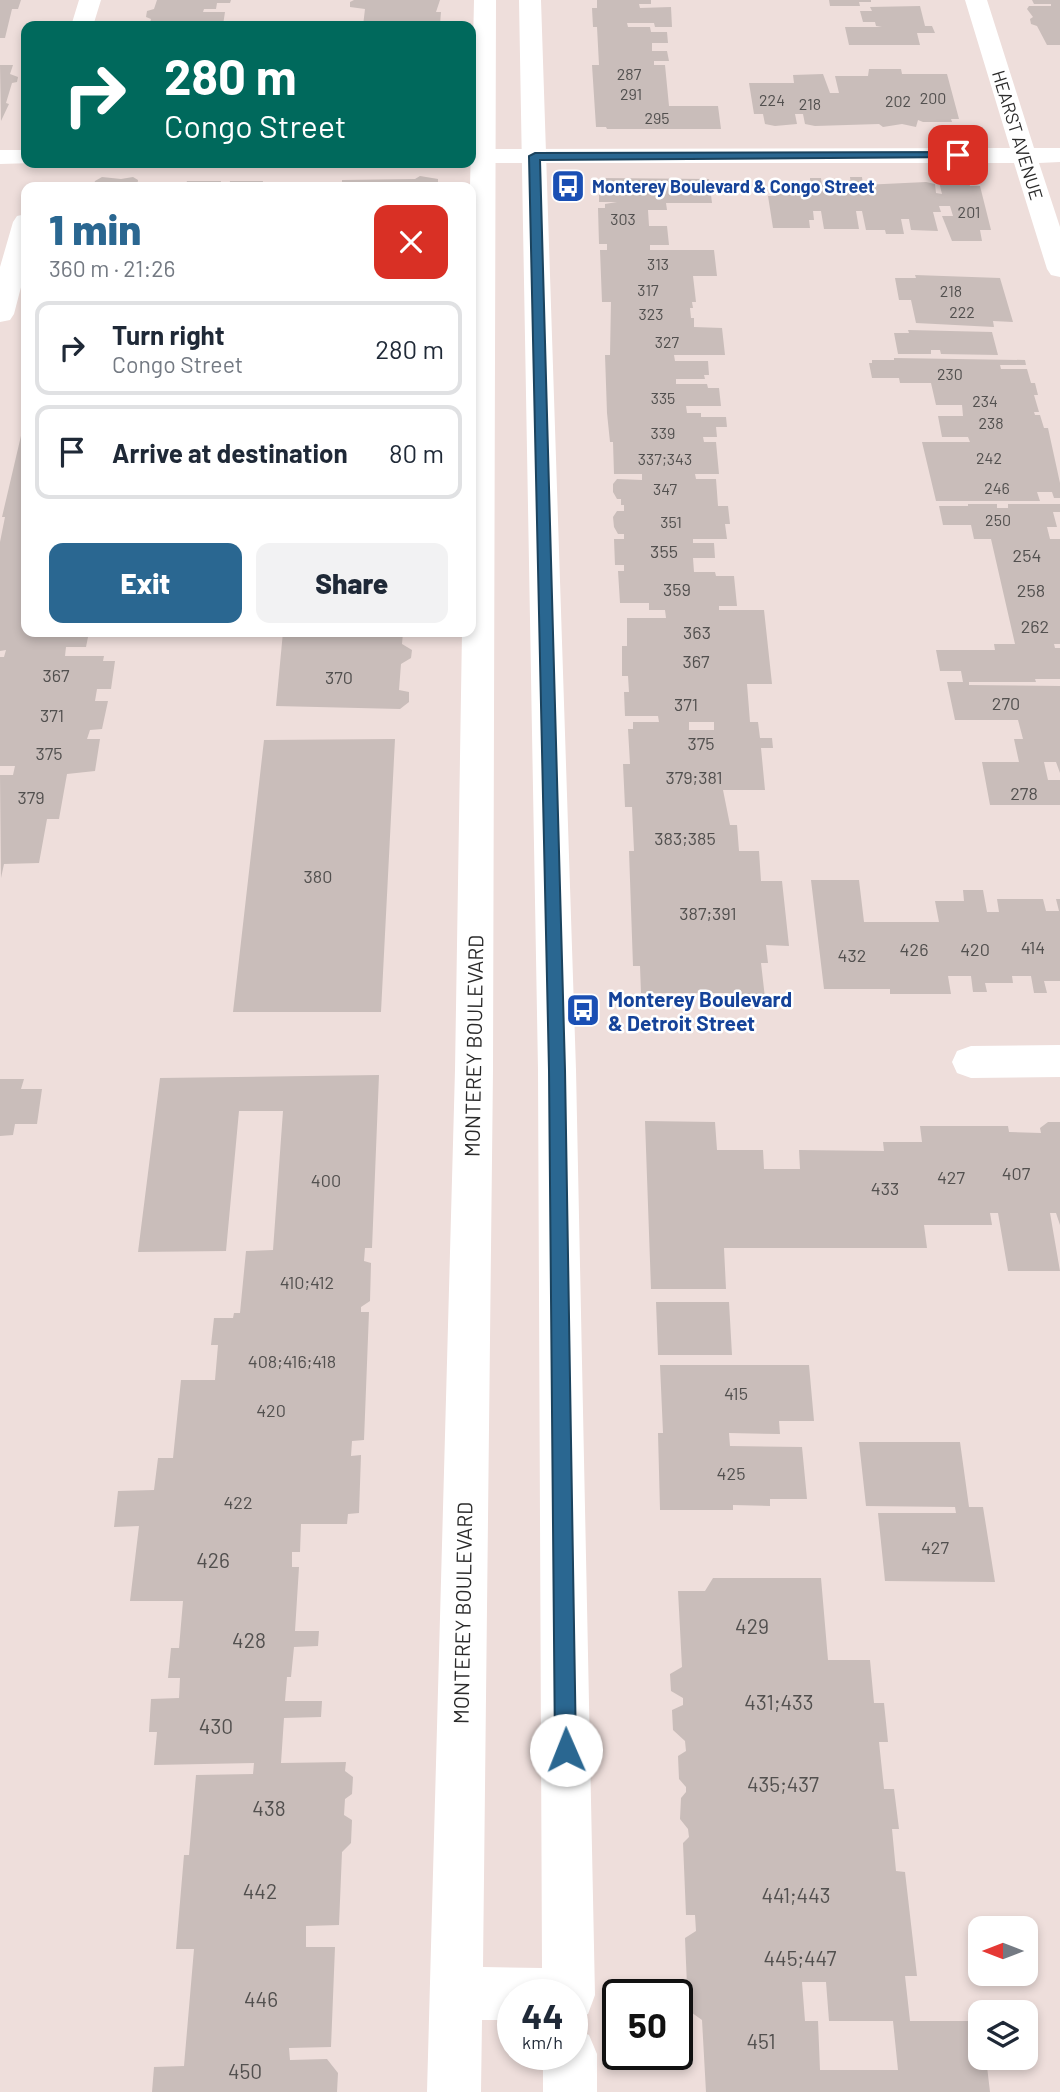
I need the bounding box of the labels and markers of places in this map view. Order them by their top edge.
pin [928,125,988,185]
bus stop icon: Monterey Boulevard & Congo Street [549,167,587,205]
place label: Monterey Boulevard & Congo Street [592,175,875,197]
place label: Monterey Boulevard & Detroit Street [608,986,792,1035]
bus stop icon: Monterey Boulevard & Detroit Street [564,991,602,1029]

